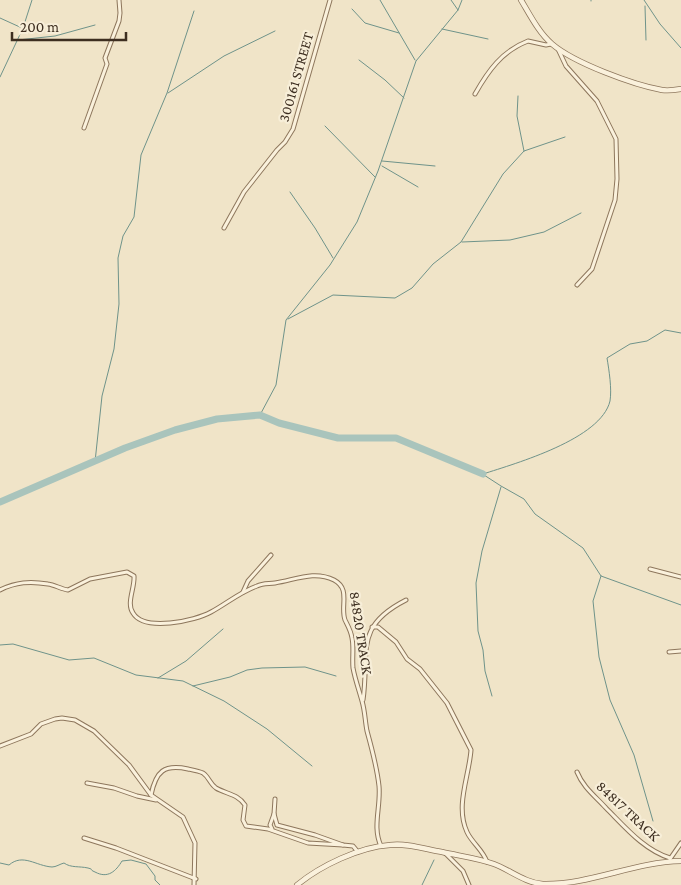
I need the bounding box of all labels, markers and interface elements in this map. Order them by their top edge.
scale bar [12,10,126,42]
text: 200 m [20,19,59,35]
street label: 300161 STREET [276,30,316,124]
street label: 84820 TRACK [347,590,376,676]
street label: 84817 TRACK [593,778,663,845]

